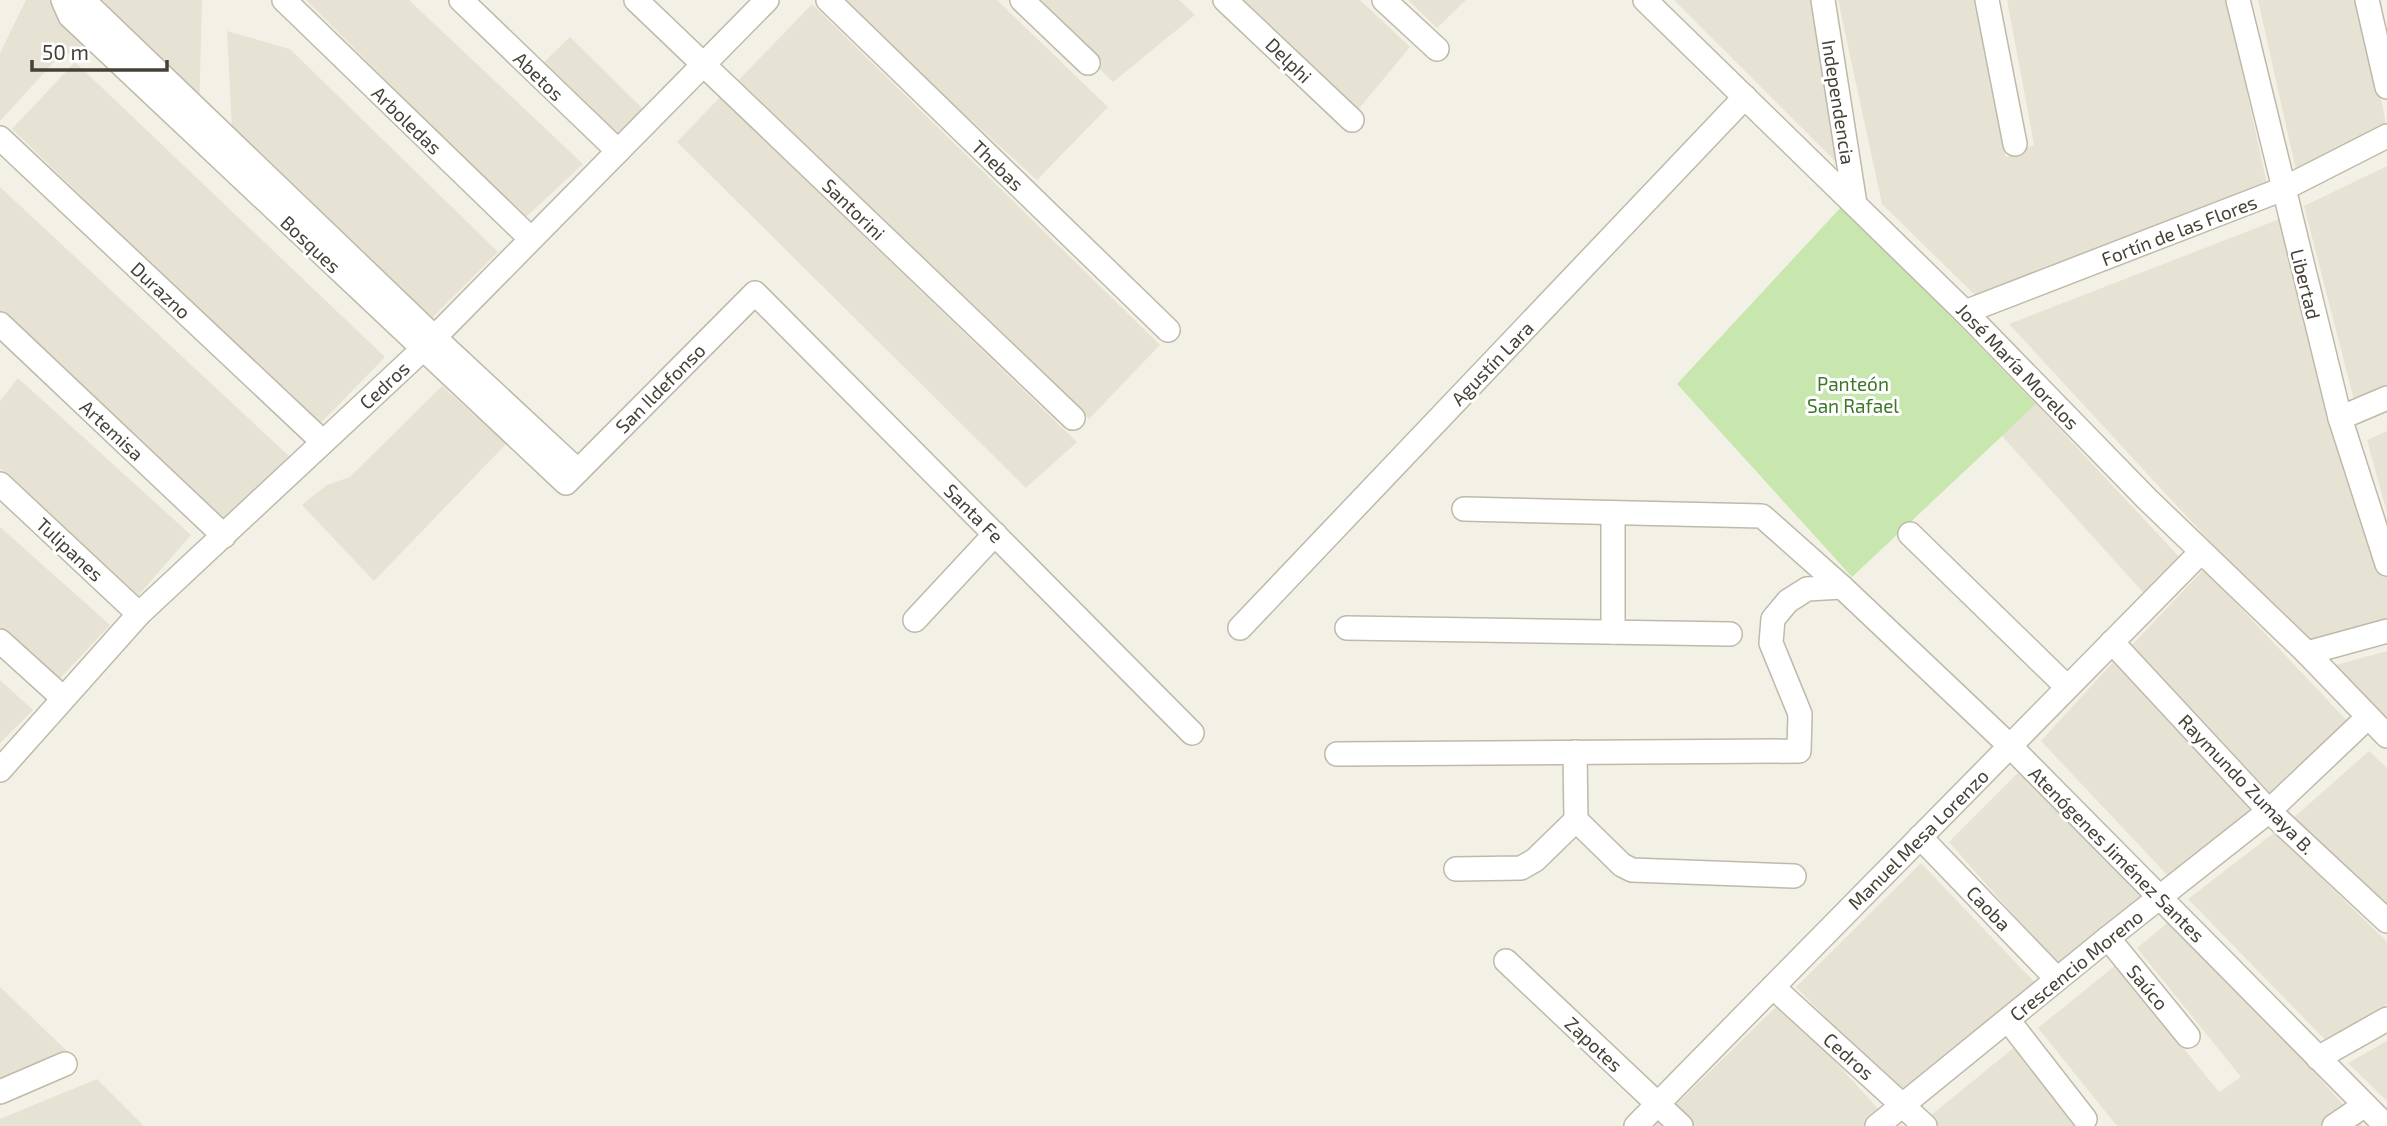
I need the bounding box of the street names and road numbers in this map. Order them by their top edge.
street label: Delphi [1261,33,1317,87]
street label: Independencia [1818,38,1860,166]
street label: Abetos [509,47,569,105]
street label: Arboledas [367,81,447,159]
street label: Thebas [967,135,1029,195]
street label: Santorini [818,174,890,244]
street label: Fortín de las Flores [2098,190,2260,270]
street label: Bosques [276,210,346,278]
street label: Libertad [2286,246,2326,322]
street label: Durazno [126,257,196,323]
street label: José María Morelos [1952,298,2084,434]
street label: Agustín Lara [1446,316,1538,410]
street label: San Ildefonso [610,338,710,438]
street label: Cedros [354,356,414,414]
street label: Artemisa [76,395,148,465]
street label: Santa Fe [940,479,1008,547]
street label: Tulipanes [32,512,108,586]
street label: Raymundo Zumaya B. [2174,709,2320,859]
street label: Atenógenes Jiménez Santes [2024,761,2210,947]
street label: Manuel Mesa Lorenzo [1843,764,1993,914]
street label: Caoba [1962,881,2016,935]
street label: Crescencio Moreno [2005,904,2147,1026]
street label: Saúco [2123,960,2173,1014]
street label: Zapotes [1561,1012,1627,1076]
street label: Cedros [1819,1027,1879,1085]

